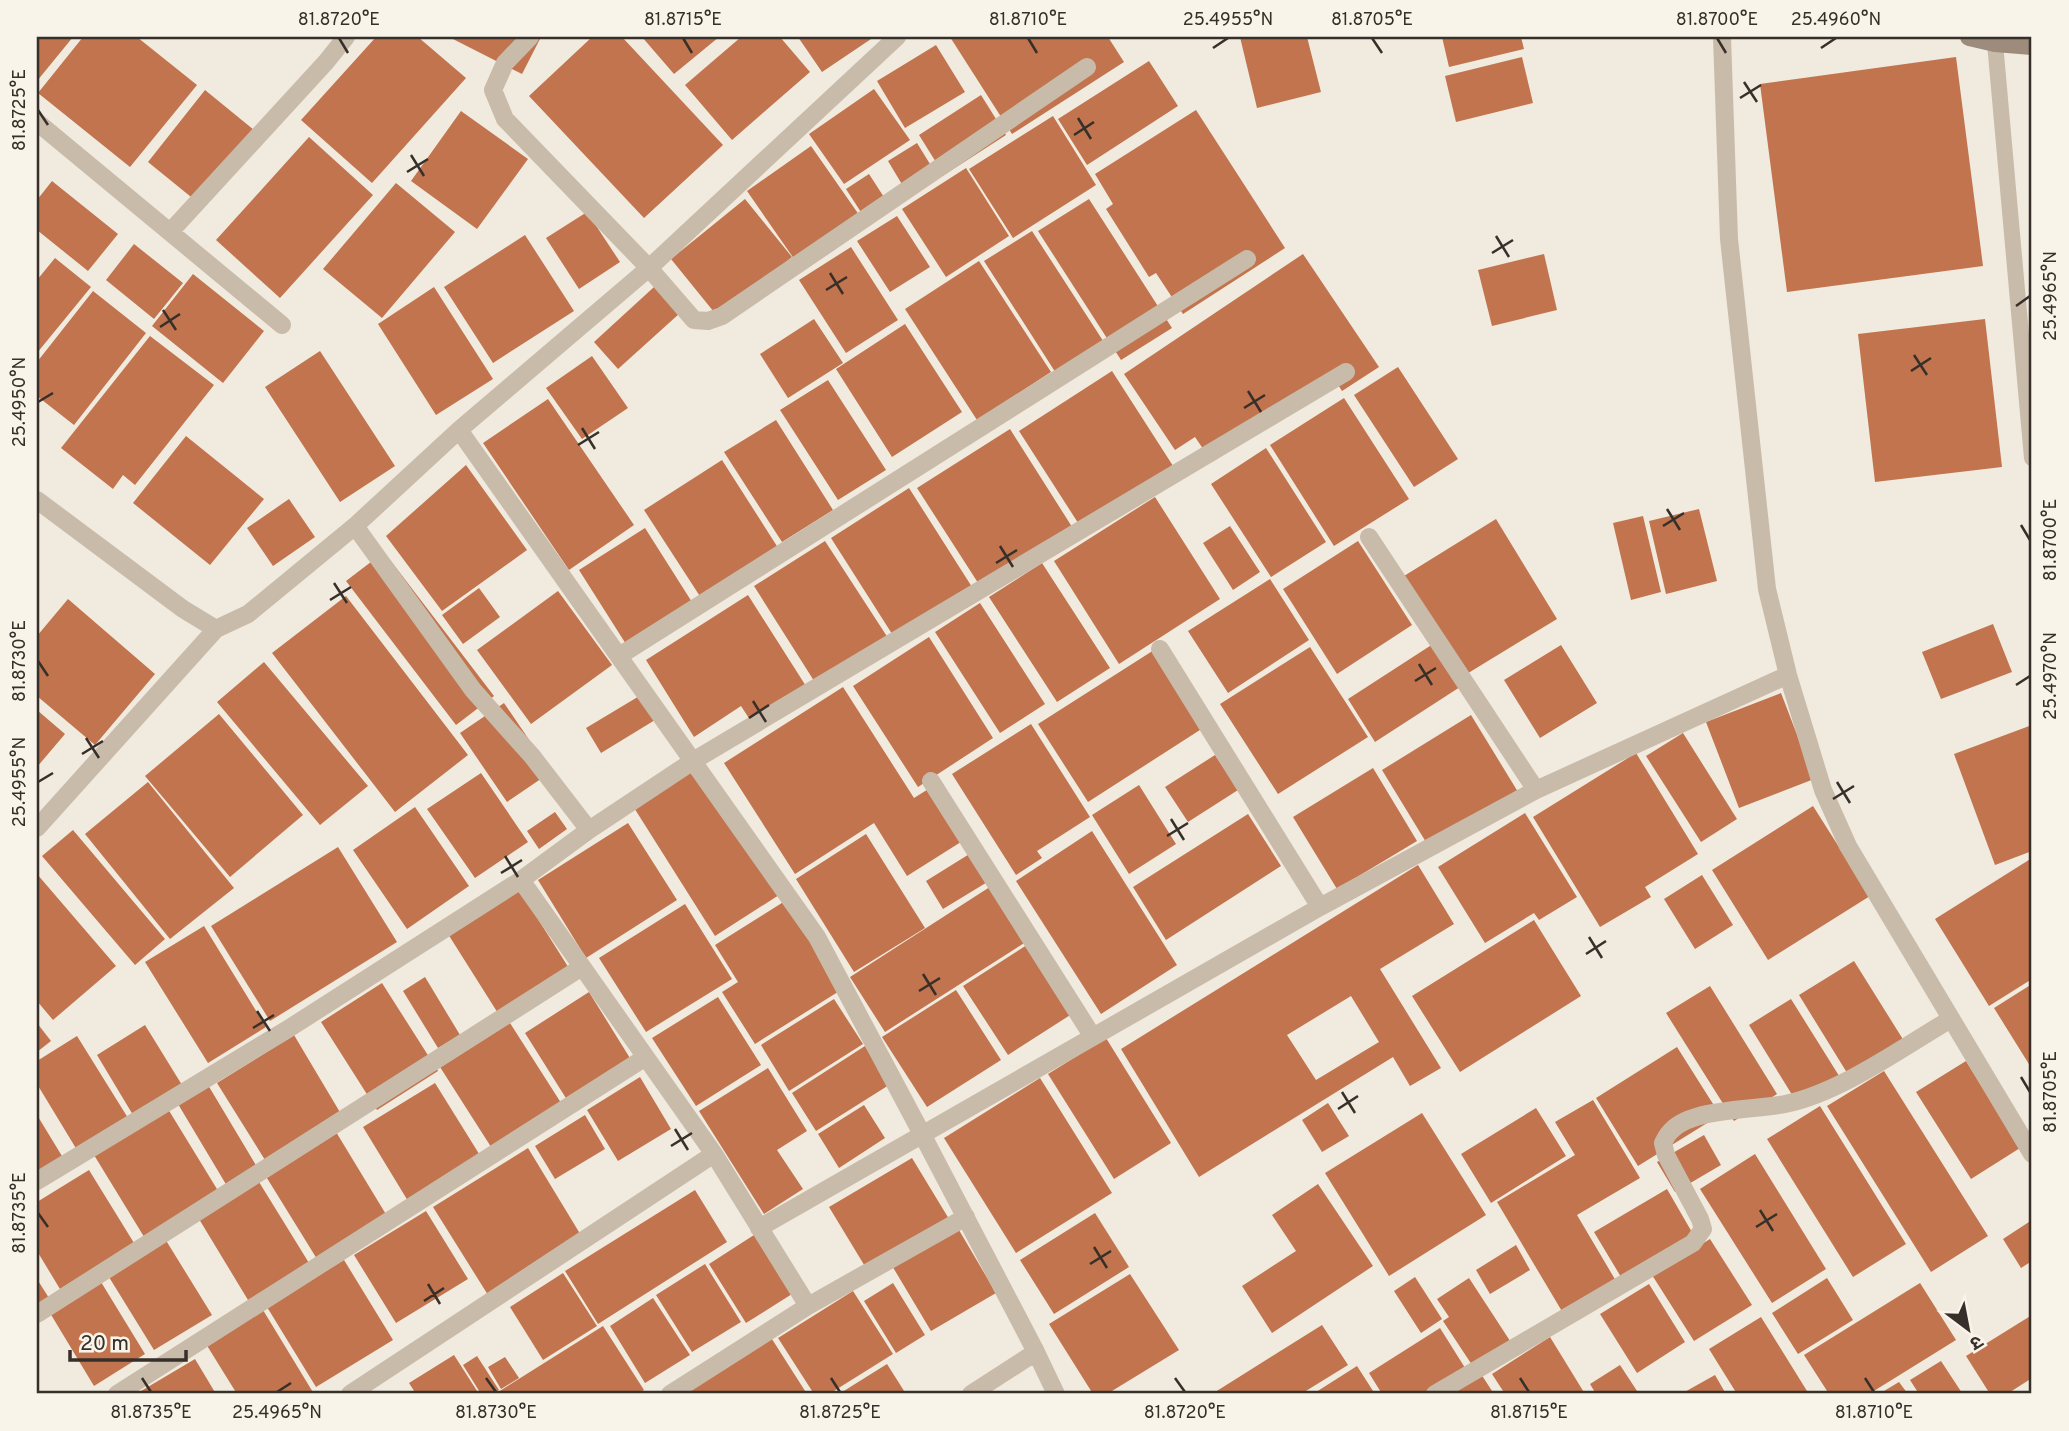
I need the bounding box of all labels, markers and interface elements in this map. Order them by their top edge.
text: 81.8720°E [298,9,380,32]
text: 81.8715°E [644,9,722,32]
text: 81.8710°E [989,9,1067,32]
text: 25.4955°N [1183,9,1273,32]
text: 81.8705°E [1331,9,1413,32]
text: 81.8700°E [1676,9,1758,32]
text: 25.4960°N [1791,9,1881,32]
text: 81.8725°E [9,69,32,151]
text: 25.4965°N [2040,251,2063,341]
text: 25.4950°N [9,357,32,447]
text: 81.8700°E [2040,499,2063,581]
text: 81.8730°E [9,620,32,702]
text: 25.4970°N [2040,632,2063,720]
text: 25.4955°N [9,737,32,827]
text: 81.8705°E [2040,1051,2063,1133]
text: 81.8735°E [9,1172,32,1254]
north arrow [1932,1294,2002,1364]
scale bar [70,1319,186,1363]
text: उ [1964,1329,1987,1355]
text: 20 m [80,1331,129,1358]
text: 81.8735°E [110,1402,192,1425]
text: 25.4965°N [232,1402,322,1425]
text: 81.8730°E [455,1402,537,1425]
text: 81.8725°E [799,1402,881,1425]
text: 81.8720°E [1144,1402,1226,1425]
text: 81.8715°E [1490,1402,1568,1425]
text: 81.8710°E [1835,1402,1913,1425]

